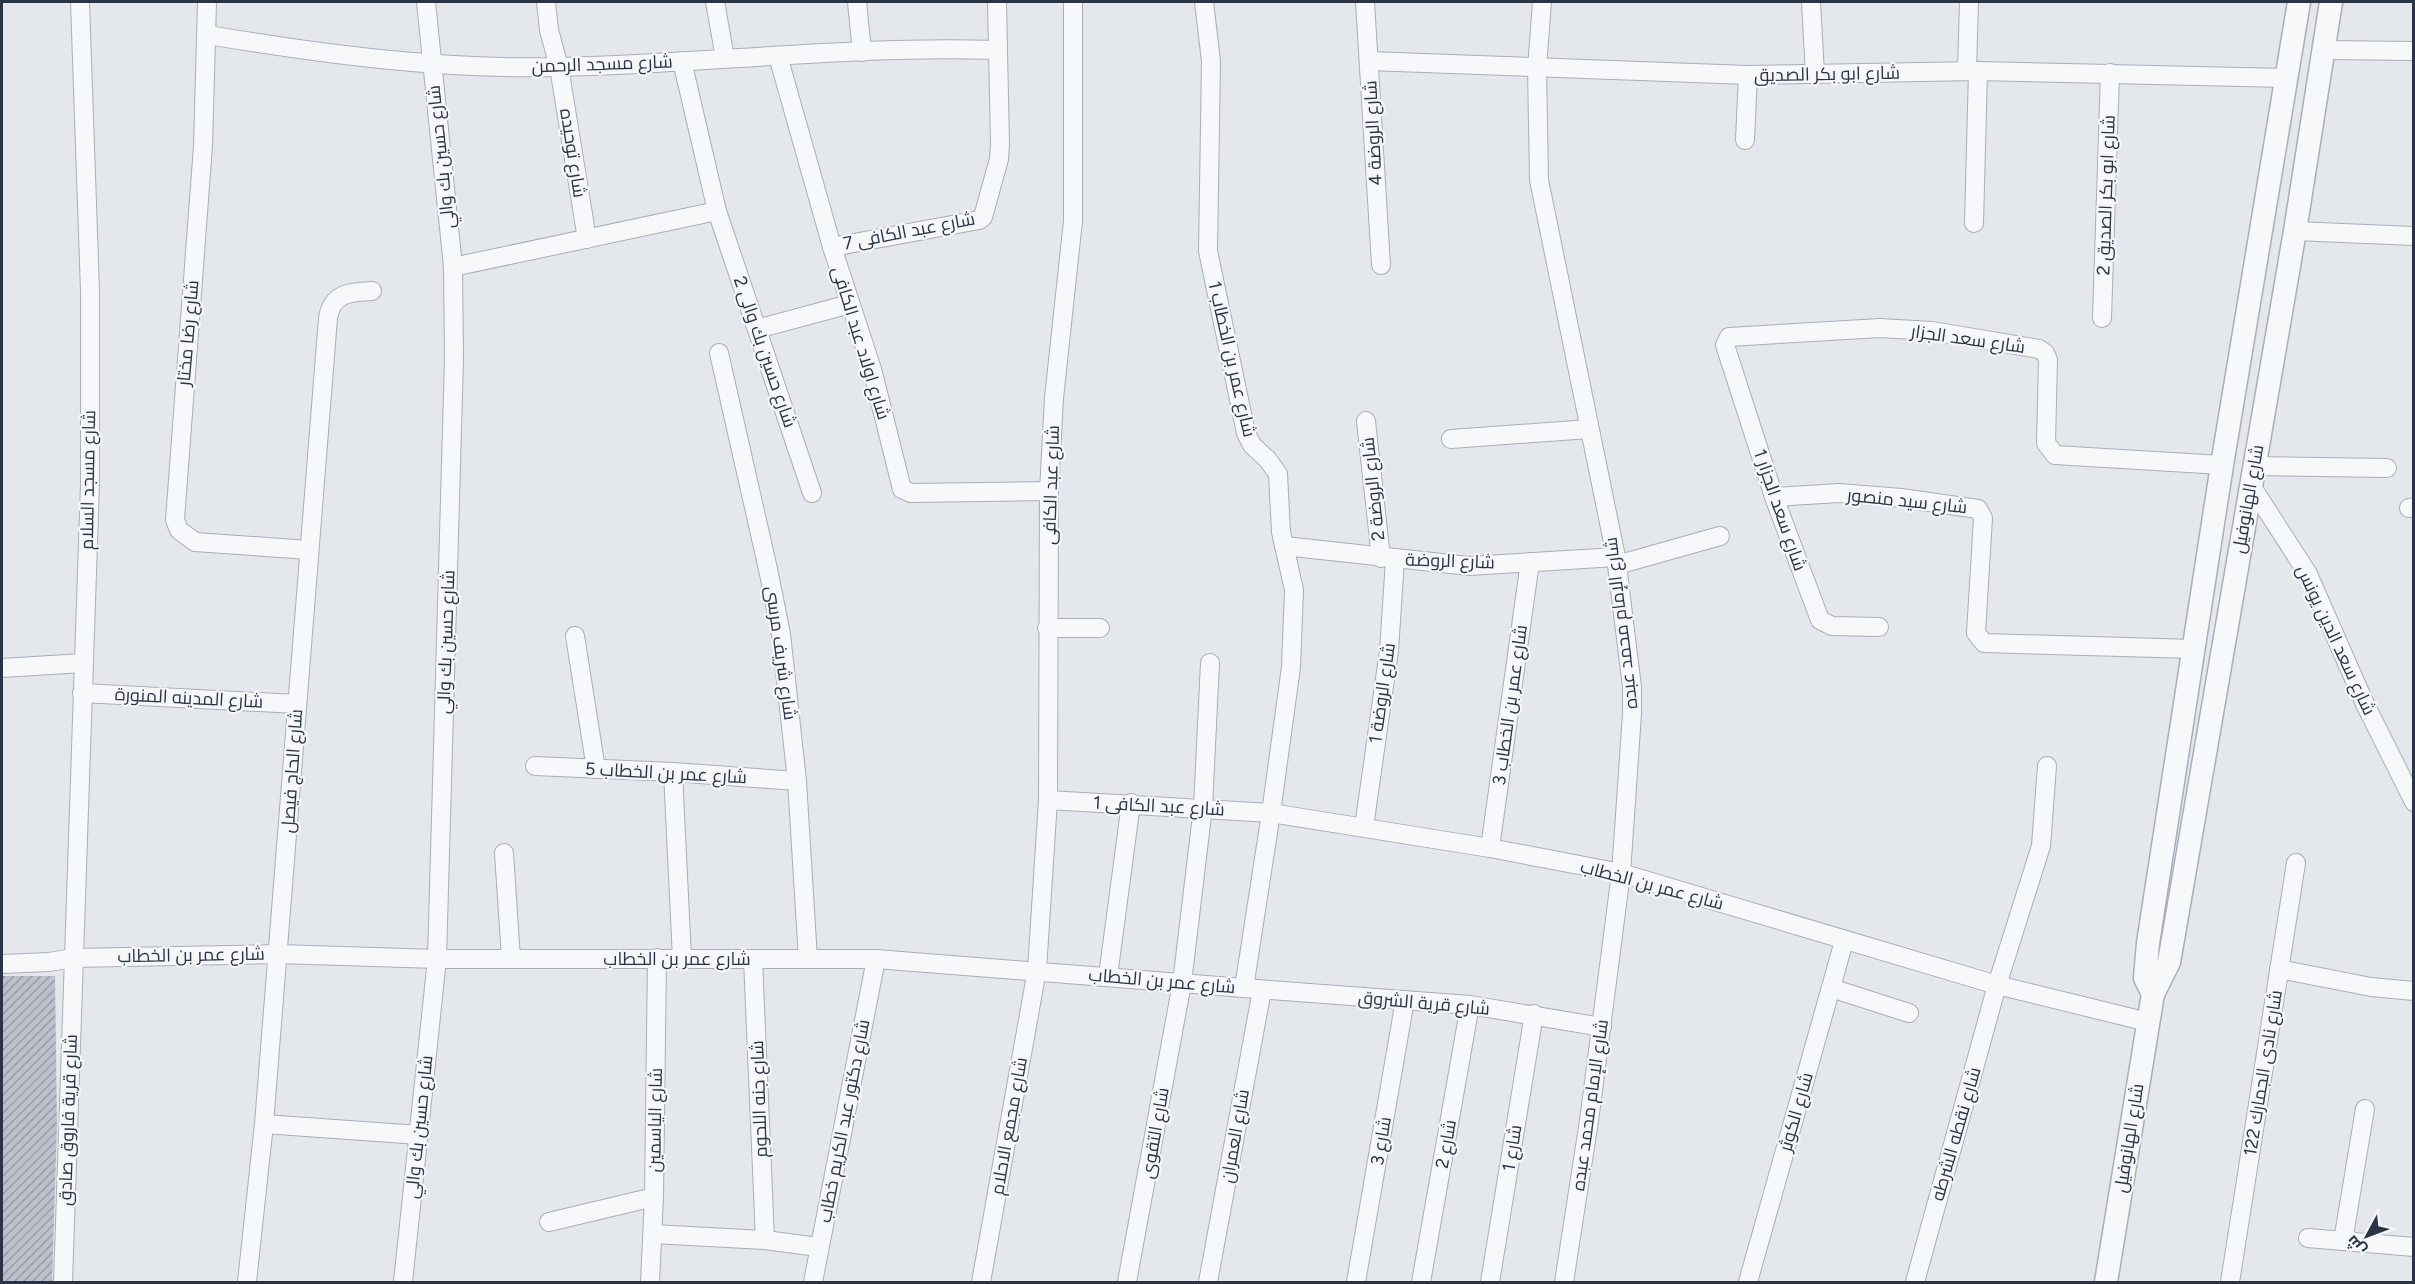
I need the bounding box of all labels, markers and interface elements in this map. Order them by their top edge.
street label: شارع مسجد الرحمن [531,51,673,78]
street label: شارع ابو بكر الصديق [1754,62,1900,87]
street label: شارع الروضة 4 [1359,80,1388,186]
street label: شارع حسين بك والي [423,84,462,230]
street label: شارع توحيده [554,107,591,199]
street label: شارع ابو بكر الصديق 2 [2092,114,2121,276]
street label: شارع عبد الكافى 7 [841,207,977,256]
street label: شارع اولاد عبد الكافى [826,264,895,422]
street label: شارع حسين بك والى 2 [728,273,801,431]
street label: شارع رضا مختار [172,279,205,388]
street label: شارع عمر بن الخطاب 1 [1202,279,1261,439]
street label: شارع سعد الجزار [1908,320,2027,359]
street label: شارع مسجد السلام [76,410,101,550]
street label: شارع عبد الكافى [1038,425,1065,545]
street label: شارع الروضة 2 [1357,436,1390,542]
street label: شارع الهانوفيل [2228,443,2269,555]
street label: شارع سعد الجزار 1 [1748,446,1811,574]
street label: شارع سيد منصور [1845,484,1968,519]
street label: شارع الإمام محمد عبده [1600,536,1643,710]
street label: شارع الروضة [1405,548,1495,575]
street label: شارع سعد الدين يونس [2291,561,2381,719]
street label: شارع حسين بك والي [432,570,463,714]
street label: شارع شريف مرسى [760,585,801,722]
street label: شارع عمر بن الخطاب 3 [1488,623,1533,787]
street label: شارع الروضة 1 [1364,641,1401,745]
street label: شارع المدينه المنورة [114,683,264,714]
street label: شارع الحاج فيصل [277,708,308,834]
street label: شارع عمر بن الخطاب 5 [584,758,748,789]
street label: شارع عبد الكافى 1 [1093,792,1225,821]
street label: شارع عمر بن الخطاب [1578,855,1726,916]
street label: شارع عمر بن الخطاب [117,943,265,968]
street label: شارع عمر بن الخطاب [603,948,751,971]
street label: شارع عمر بن الخطاب [1088,964,1236,999]
street label: شارع قرية الشروق [1357,986,1491,1021]
street label: شارع نادى الجمارك 122 [2239,988,2288,1158]
street label: شارع دكتور عبد الكريم خطاب [813,1017,876,1225]
street label: شارع الإمام محمد عبده [1567,1018,1614,1192]
street label: شارع قرية فاروق صادق [54,1034,83,1206]
street label: شارع جنه اللحوم [746,1040,773,1158]
street label: شارع حسين بك والي [401,1054,440,1200]
street label: شارع مجمع الاحلام [986,1055,1033,1197]
street label: شارع نقطه الشرطه [1926,1065,1987,1204]
street label: شارع الياسمين [643,1068,668,1173]
street label: شارع الكوثر [1774,1070,1819,1155]
street label: شارع الهانوفيل [2110,1082,2149,1194]
street label: شارع التقوى [1136,1086,1175,1181]
street label: شارع العمران [1216,1087,1255,1185]
street label: شارع 3 [1366,1115,1397,1167]
street label: شارع 2 [1431,1118,1462,1170]
street label: شارع 1 [1497,1123,1528,1173]
north arrow [2337,1206,2397,1266]
text: ش [2342,1232,2370,1259]

